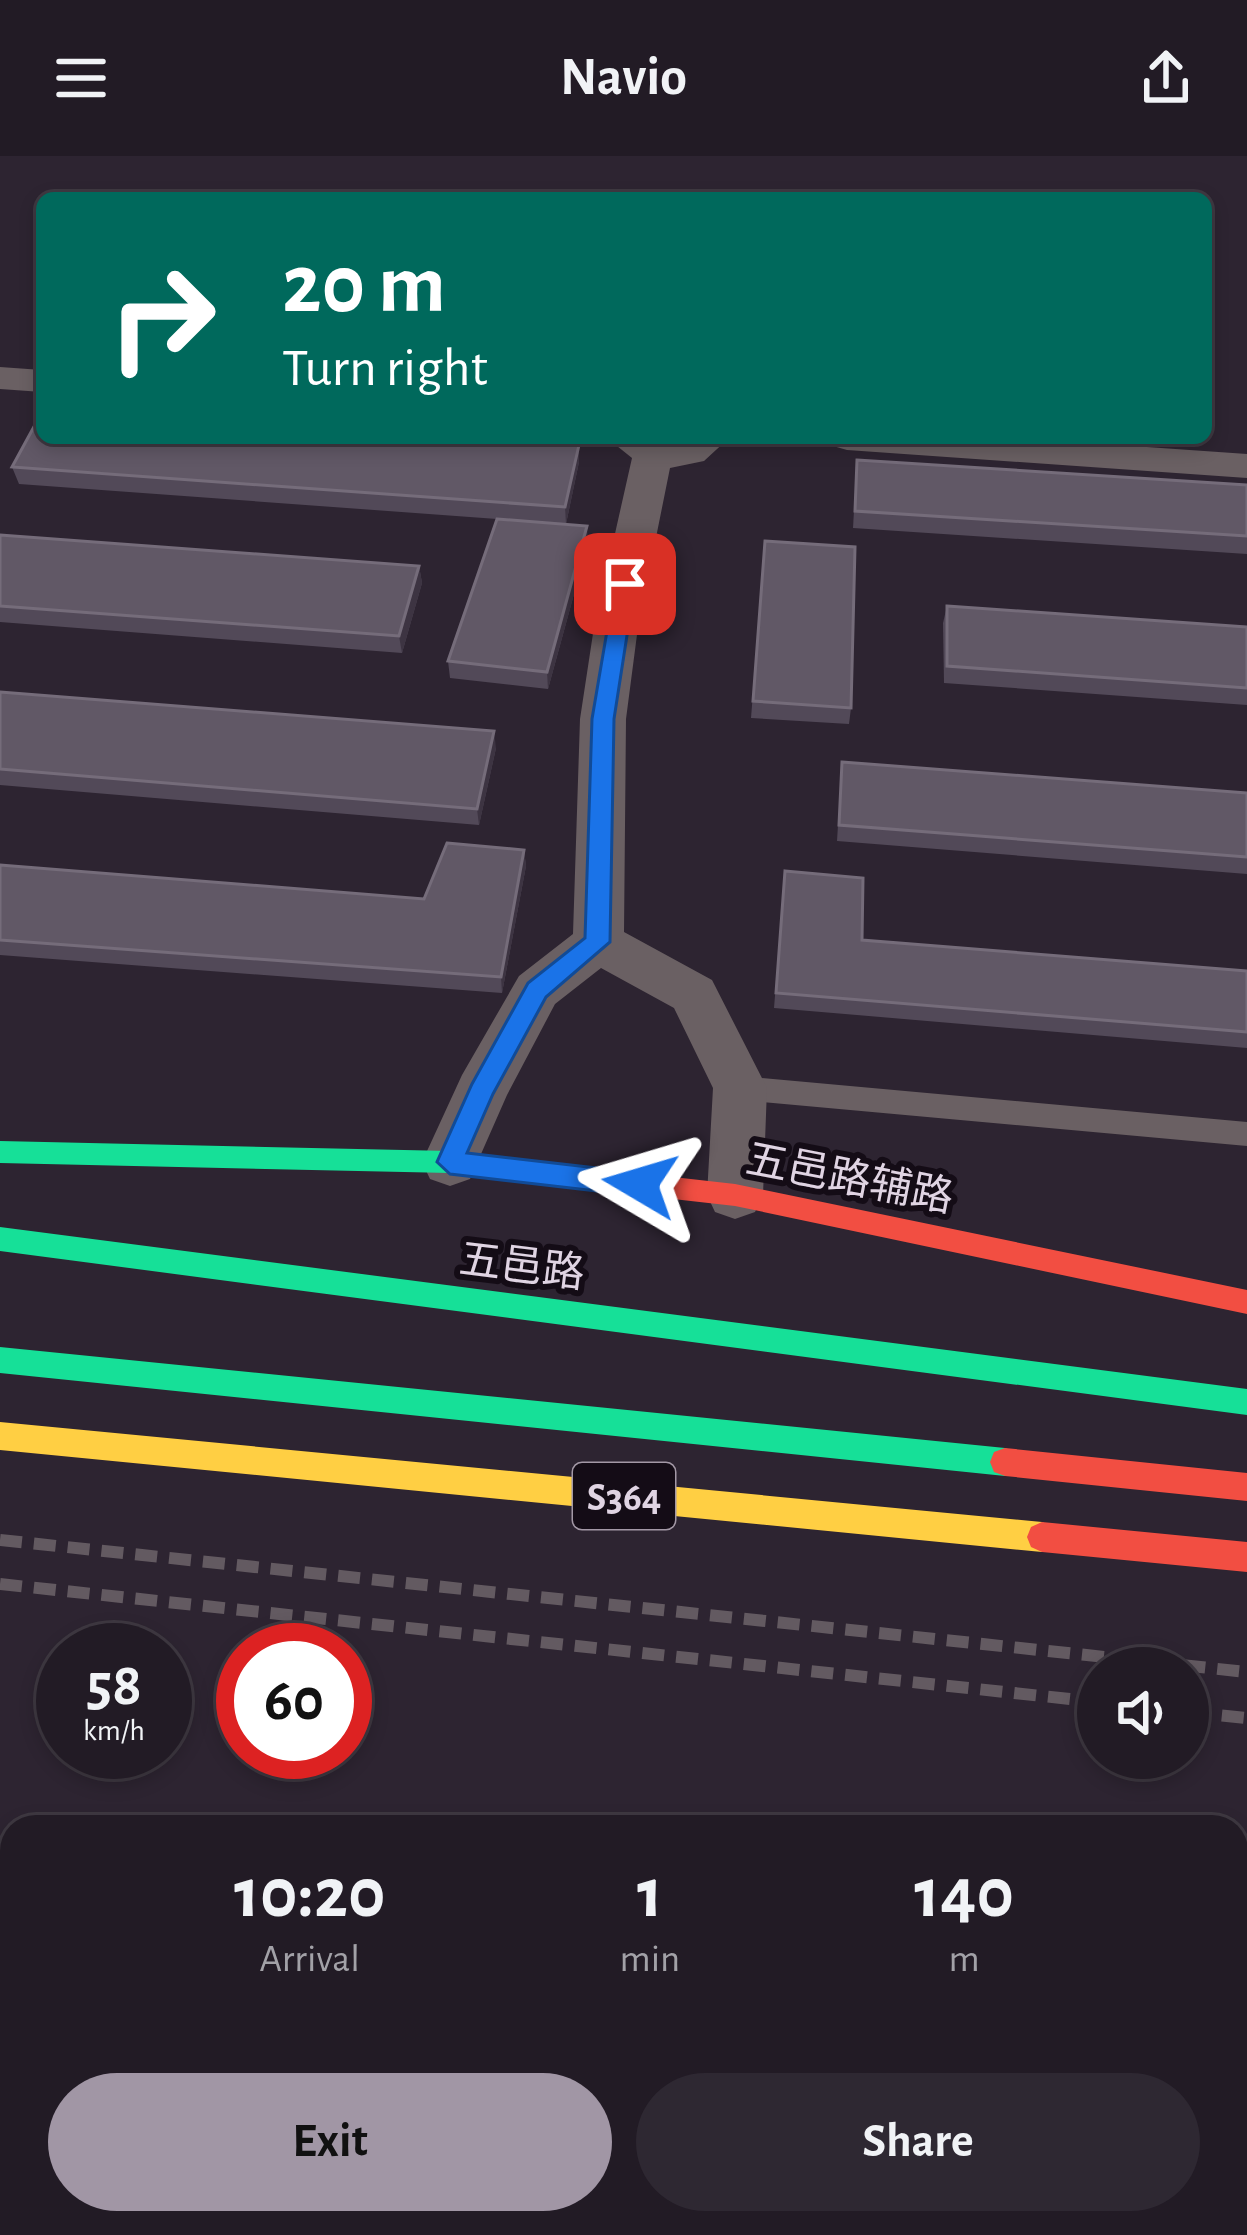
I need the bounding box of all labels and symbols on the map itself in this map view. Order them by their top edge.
pin [574,533,676,635]
position arrow [577,1121,703,1247]
street label: 五邑路辅路 [743,1136,957,1220]
street label: 五邑路 [457,1236,587,1296]
road number: S364 [573,1463,675,1529]
speed limit sign: 60 [216,1623,372,1779]

